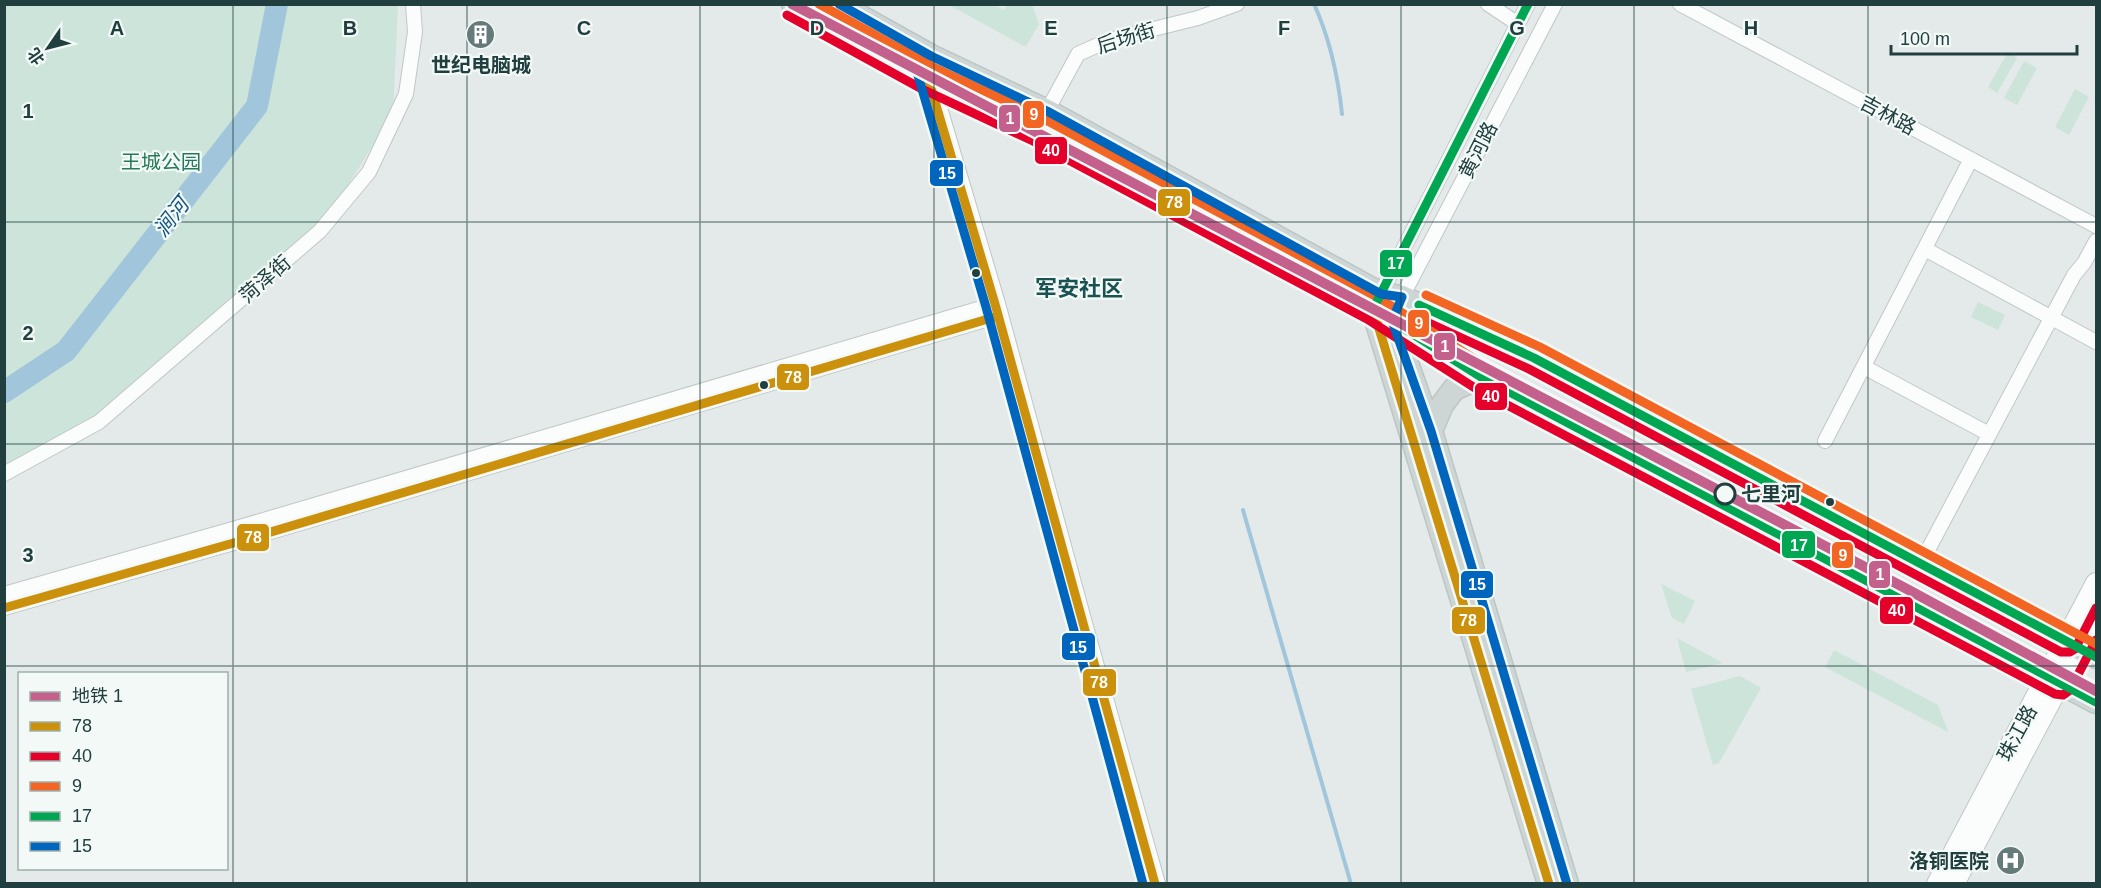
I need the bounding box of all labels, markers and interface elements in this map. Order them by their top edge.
text: A [110,17,124,39]
text: B [343,17,357,39]
text: C [577,17,591,39]
text: D [810,17,824,39]
text: E [1044,17,1058,39]
text: F [1278,17,1290,39]
text: G [1509,17,1525,39]
text: H [1744,17,1758,39]
north arrow [18,18,78,78]
building icon: 世纪电脑城 [465,18,497,50]
scale bar [1891,18,2077,56]
street label: 后场街 [1094,19,1158,57]
text: 100 m [1900,29,1950,49]
text: 北 [25,45,48,68]
place label: 世纪电脑城 [431,54,531,76]
street label: 吉林路 [1856,91,1920,139]
text: 1 [22,100,34,122]
line badge: 9 [1022,100,1045,129]
line badge: 1 [998,104,1021,133]
text: 9 [1030,106,1039,123]
text: 1 [1006,110,1015,127]
street label: 黄河路 [1455,118,1501,182]
line badge: 40 [1034,136,1068,165]
text: 40 [1042,142,1060,159]
park label: 王城公园 [121,151,201,173]
line badge: 15 [929,159,964,187]
text: 15 [938,165,956,182]
line badge: 78 [1157,188,1191,217]
water label: 涧河 [149,190,195,241]
text: 78 [1165,194,1183,211]
line badge: 17 [1379,249,1413,278]
street label: 菏泽街 [235,251,295,307]
text: 17 [1387,255,1405,272]
unlabelled marker [970,267,982,279]
district label: 军安社区 [1035,276,1123,301]
line badge: 9 [1407,309,1430,338]
text: 9 [1415,315,1424,332]
text: 2 [22,322,34,344]
line badge: 1 [1433,332,1456,361]
text: 1 [1441,338,1450,355]
line badge: 78 [776,363,810,391]
text: 78 [784,369,802,386]
unlabelled marker [758,379,770,391]
line badge: 40 [1474,382,1508,411]
text: 40 [1482,388,1500,405]
marker: 七里河 [1714,483,1736,505]
place label: 七里河 [1741,483,1801,505]
unlabelled marker [1824,496,1836,508]
line badge: 78 [236,523,270,552]
text: 78 [244,529,262,546]
line badge: 17 [1781,530,1816,559]
text: 17 [1790,537,1808,554]
line badge: 9 [1831,541,1854,569]
text: 3 [22,544,34,566]
text: 9 [1839,547,1848,564]
line badge: 1 [1868,560,1891,589]
text: 1 [1876,566,1885,583]
line badge: 15 [1460,570,1494,599]
text: 15 [1468,576,1486,593]
line badge: 40 [1879,596,1914,625]
text: 40 [1888,602,1906,619]
line badge: 78 [1451,606,1486,635]
text: 78 [1459,612,1477,629]
line badge: 15 [1061,632,1096,661]
text: 15 [1069,639,1087,656]
line badge: 78 [1082,668,1117,697]
legend [18,672,228,870]
text: 78 [1090,674,1108,691]
text: 地铁 1 [72,686,123,706]
street label: 珠江路 [1993,701,2041,765]
text: 78 [72,716,92,736]
text: 40 [72,746,92,766]
text: 9 [72,776,82,796]
text: 17 [72,806,92,826]
text: 15 [72,836,92,856]
hospital icon: 洛铜医院 [1994,845,2026,877]
place label: 洛铜医院 [1909,850,1989,872]

